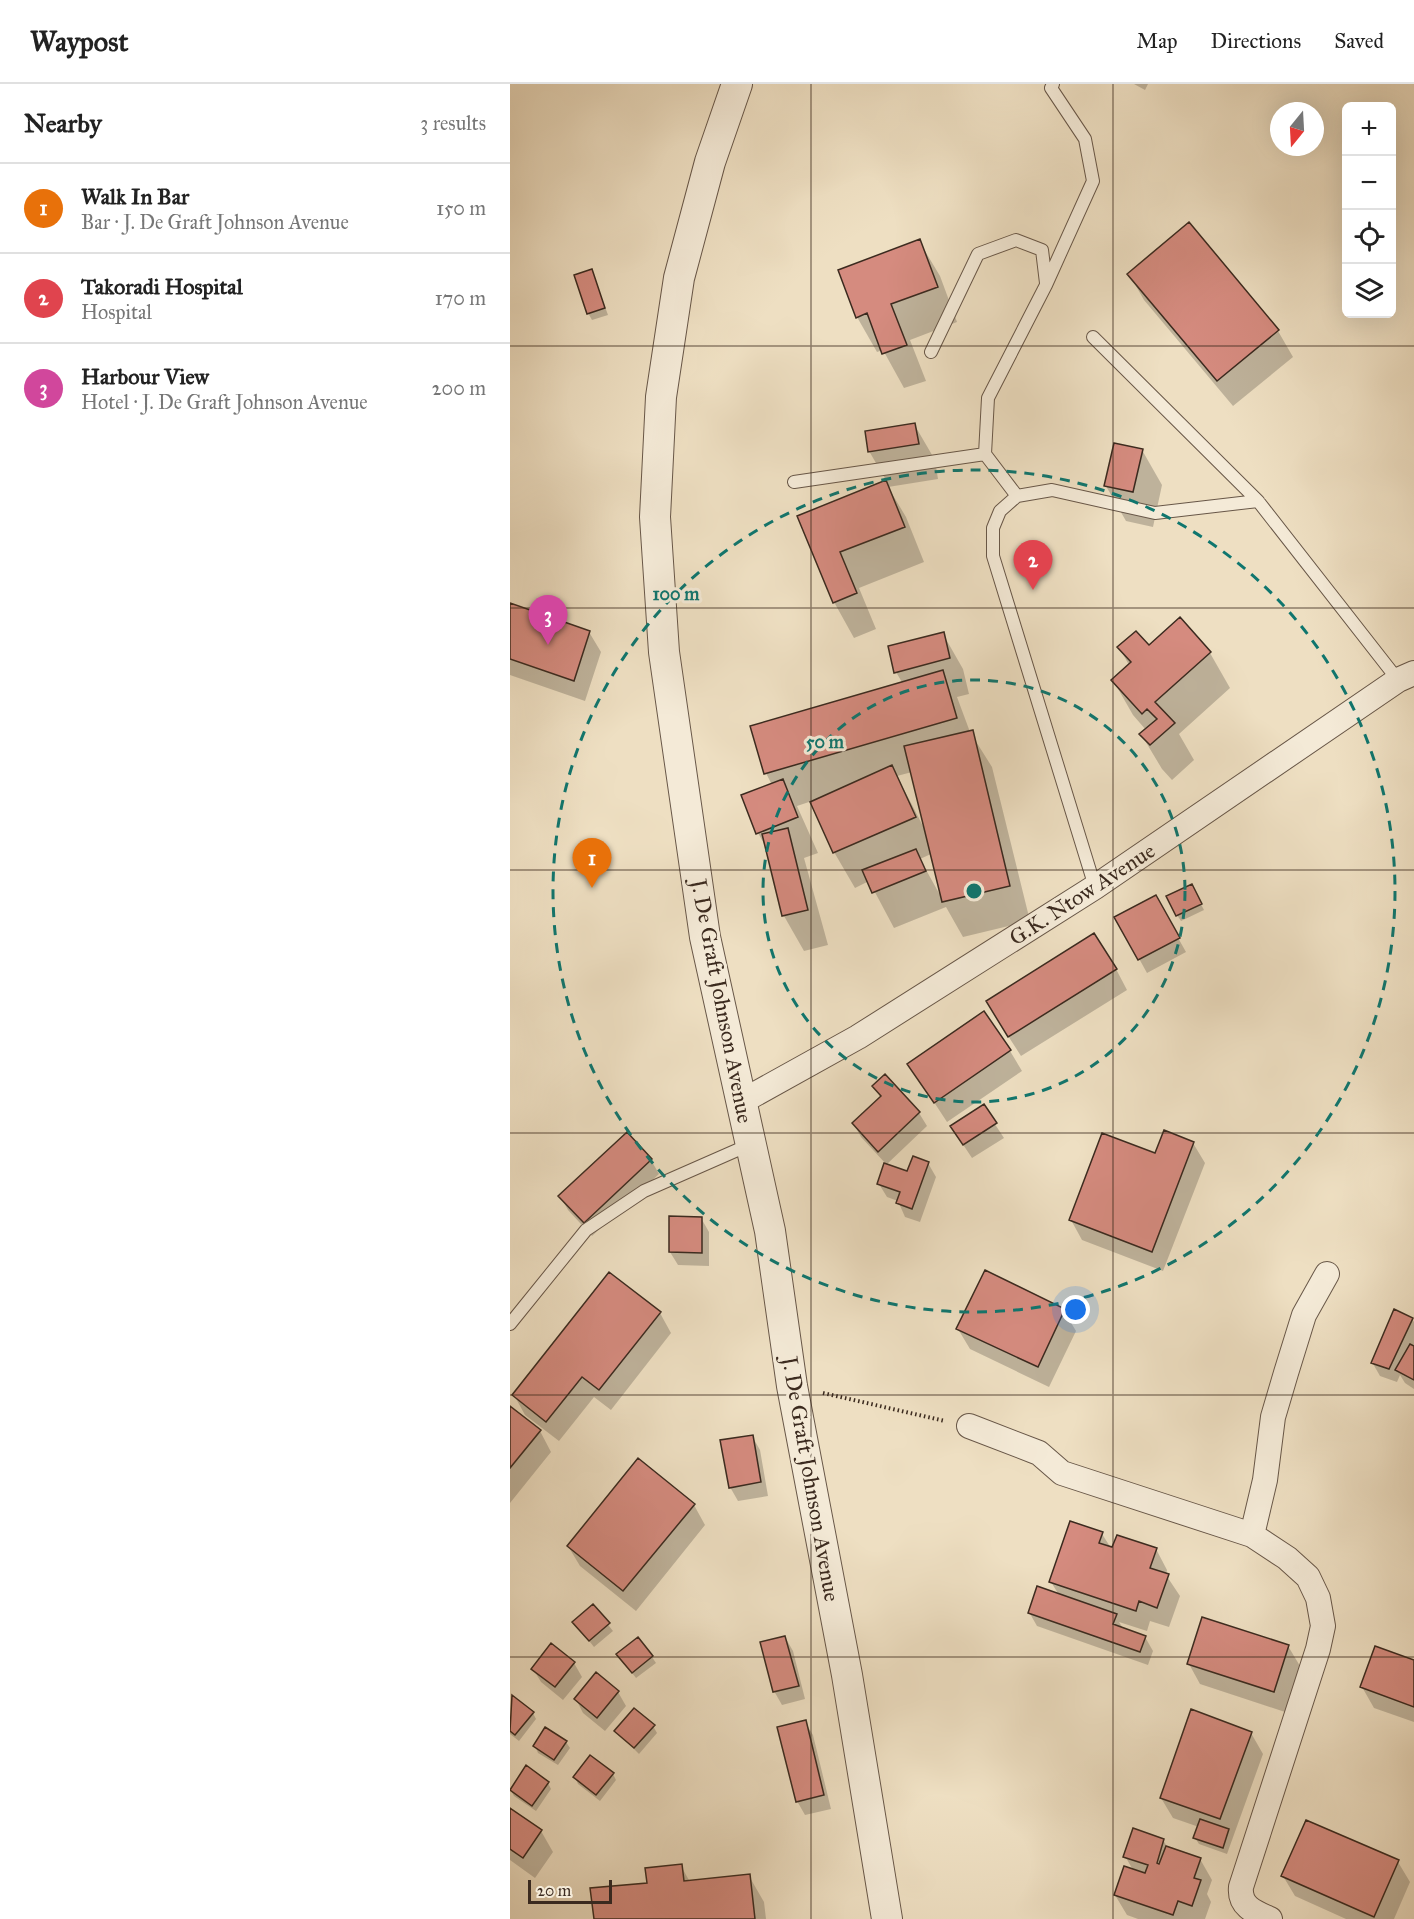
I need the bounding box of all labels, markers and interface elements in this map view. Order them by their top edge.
text: Waypost [30,24,128,59]
text: Map [1137,28,1178,54]
text: Directions [1211,28,1301,54]
text: Saved [1334,28,1384,54]
north arrow [1270,102,1324,156]
map controls [1342,102,1396,318]
button: + [1342,102,1396,156]
text: Nearby [24,107,102,139]
text: 3 results [420,111,486,135]
button: − [1342,156,1396,210]
text: Walk In Bar [81,183,189,210]
text: 1 [40,196,47,220]
text: 150 m [436,196,486,220]
text: Bar · J. De Graft Johnson Avenue [81,210,349,234]
button: locate [1342,210,1396,264]
button: layers [1342,264,1396,318]
text: Takoradi Hospital [81,273,243,300]
text: 2 [39,286,48,310]
text: 170 m [435,286,486,310]
text: Hospital [81,300,152,324]
text: Harbour View [81,363,209,390]
text: 3 [40,376,48,400]
text: 200 m [432,376,486,400]
text: Hotel · J. De Graft Johnson Avenue [81,390,368,414]
pin: 2 [1014,540,1052,590]
text: 100 m [653,583,700,605]
pin: 3 [528,596,567,645]
text: 50 m [806,731,845,753]
street label: G.K. Ntow Avenue [1004,837,1160,951]
pin: 1 [572,838,611,888]
street label: J. De Graft Johnson Avenue [685,875,759,1125]
centre of rings [964,881,984,901]
your location [1061,1295,1090,1324]
street label: J. De Graft Johnson Avenue [776,1353,846,1604]
scale bar [528,1877,612,1904]
text: 20 m [537,1881,571,1900]

